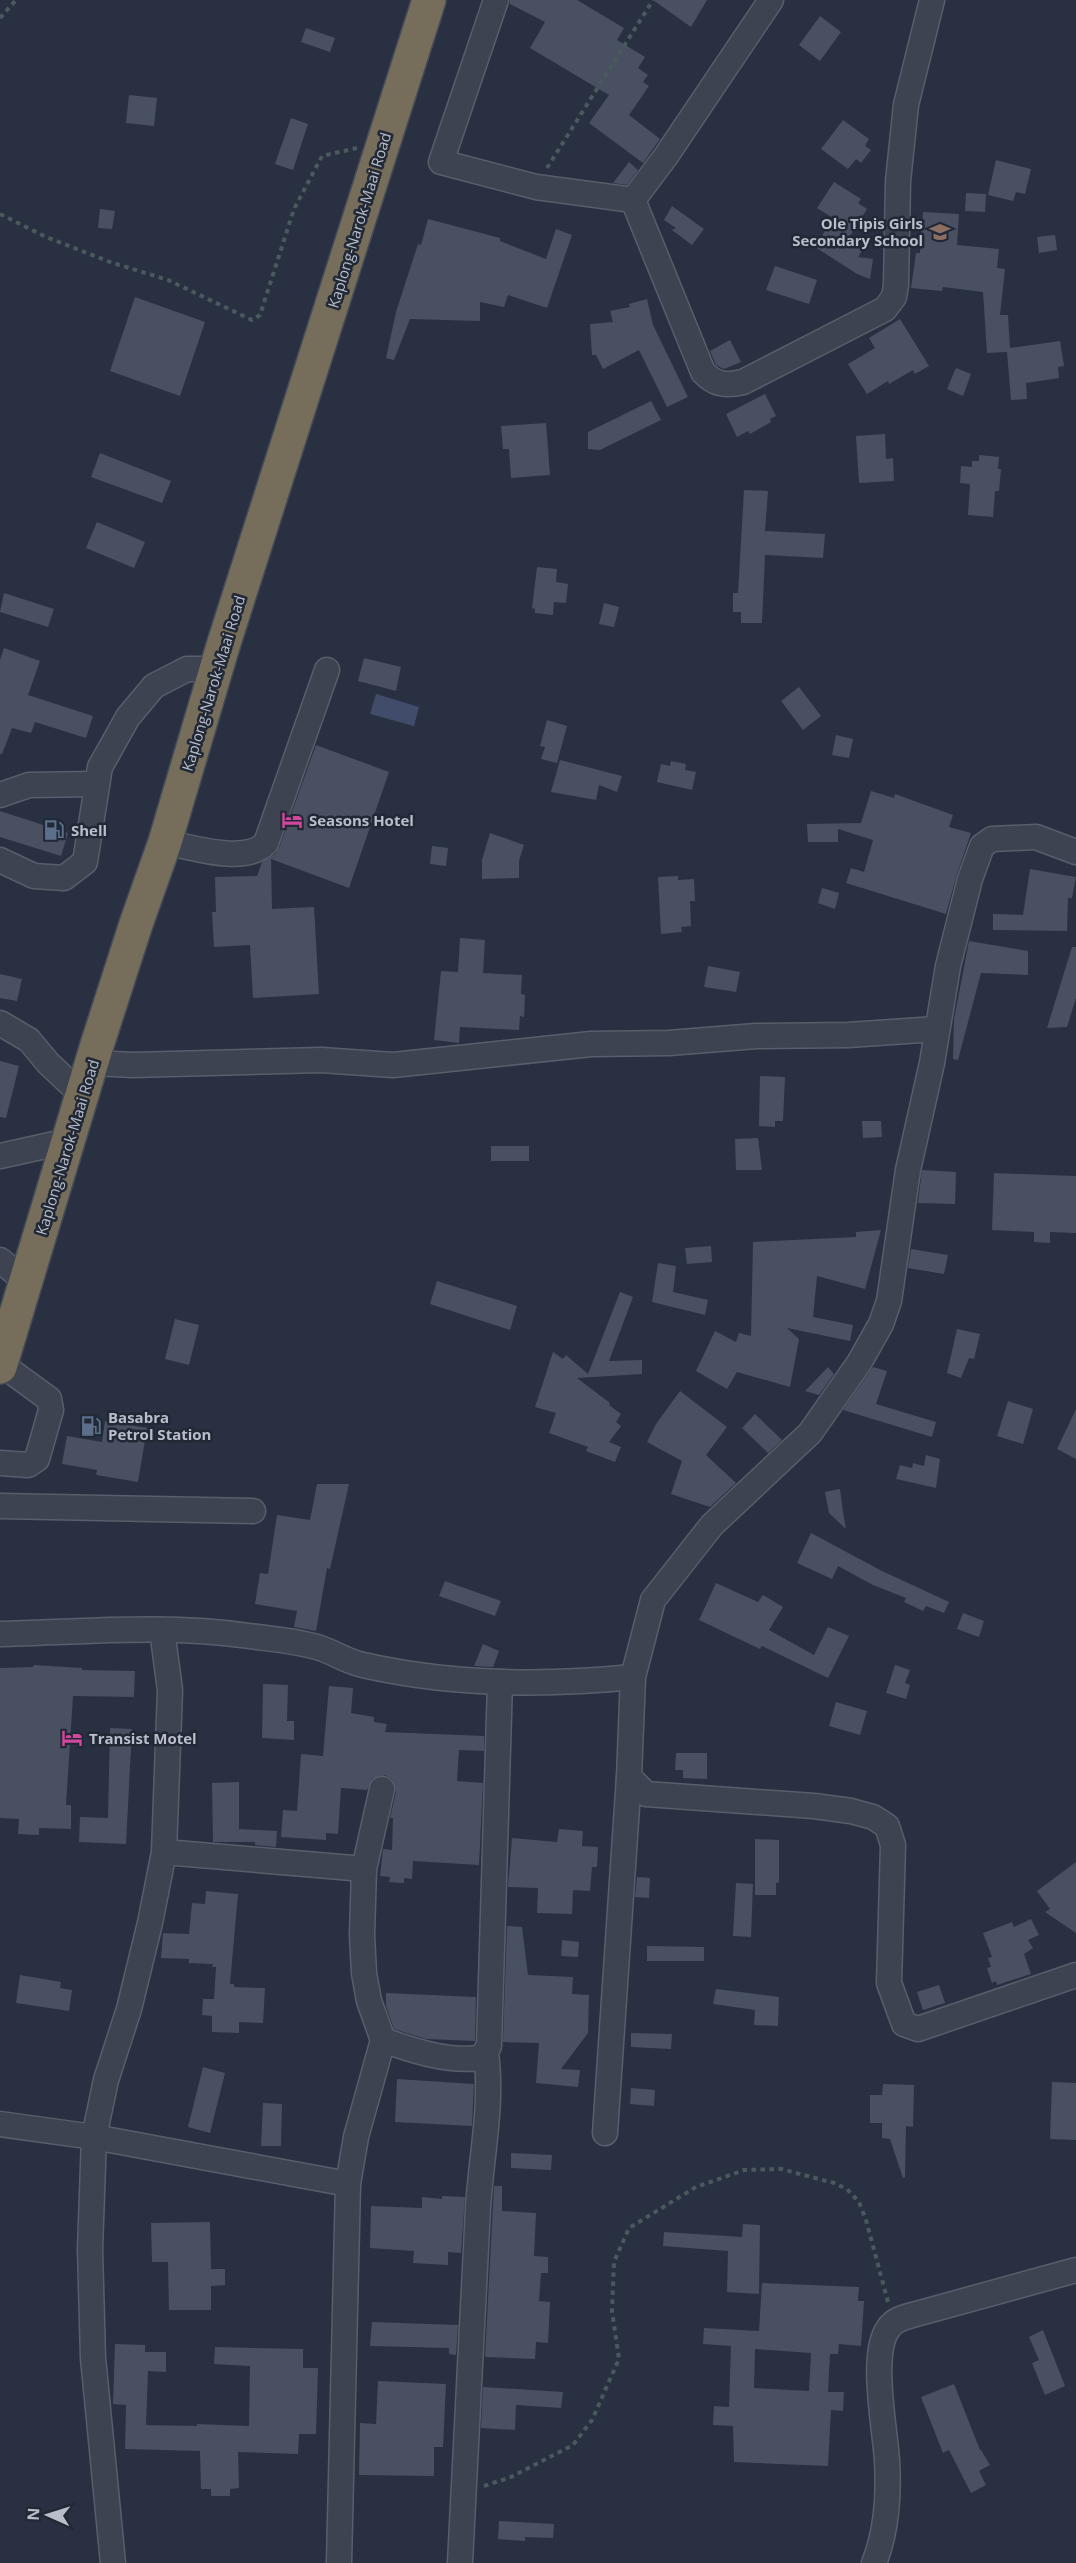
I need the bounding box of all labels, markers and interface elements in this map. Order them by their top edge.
street label: Kaplong-Narok-Maai Road [323,130,395,310]
place label: Ole Tipis Girls Secondary School [792,213,923,250]
school or university icon: Ole Tipis Girls Secondary School [928,220,952,244]
street label: Kaplong-Narok-Maai Road [177,593,249,773]
hotel icon: Seasons Hotel [280,808,304,832]
place label: Seasons Hotel [309,810,414,830]
fuel station icon: Shell [42,818,66,842]
place label: Shell [71,820,107,840]
street label: Kaplong-Narok-Maai Road [31,1057,103,1237]
place label: Basabra Petrol Station [108,1407,211,1444]
fuel station icon: Basabra Petrol Station [79,1414,103,1438]
hotel icon: Transist Motel [60,1726,84,1750]
place label: Transist Motel [89,1728,197,1748]
north arrow [18,2485,78,2545]
text: N [22,2507,44,2521]

